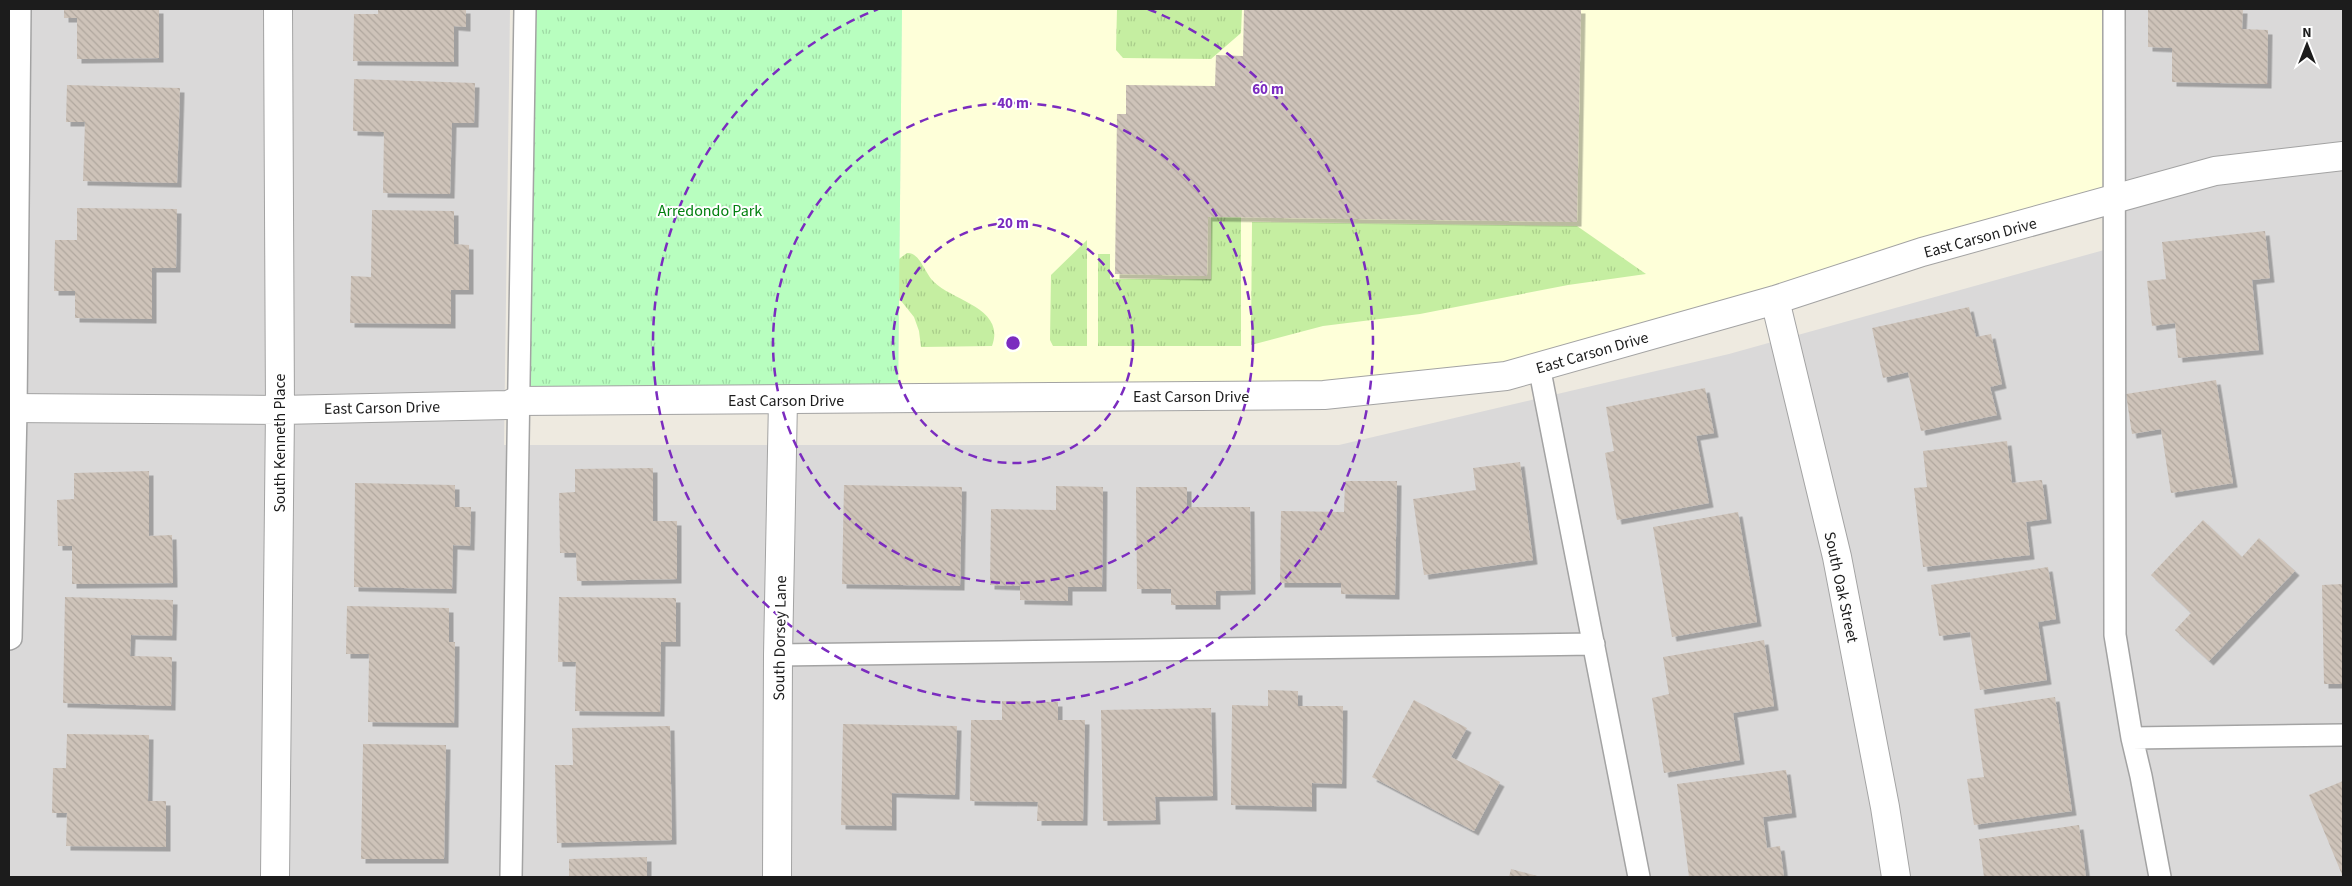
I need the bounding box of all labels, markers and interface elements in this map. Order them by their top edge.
north arrow [2282,20,2332,70]
text: N [2302,23,2312,43]
text: 60 m [1252,79,1284,100]
text: 40 m [997,93,1029,114]
park label: Arredondo Park [658,200,762,222]
street label: East Carson Drive [1921,212,2039,264]
text: 20 m [997,213,1029,234]
street label: East Carson Drive [1533,326,1651,380]
centre of rings [1004,334,1022,352]
street label: South Kenneth Place [269,373,291,513]
street label: East Carson Drive [1133,386,1249,408]
street label: East Carson Drive [728,390,844,412]
street label: East Carson Drive [324,396,440,420]
street label: South Oak Street [1819,530,1864,645]
street label: South Dorsey Lane [768,575,792,701]

